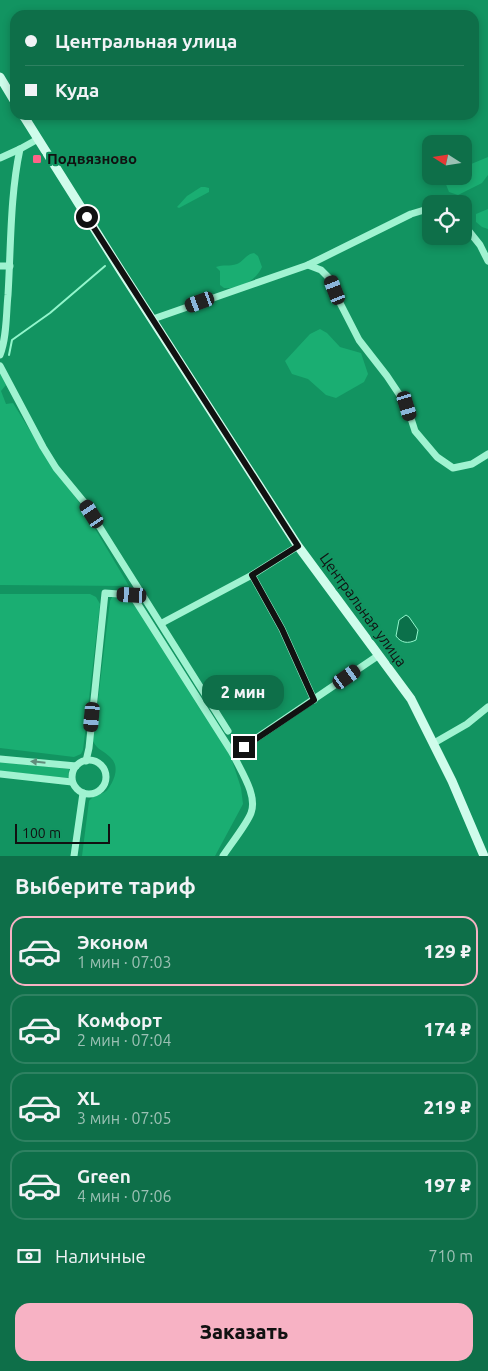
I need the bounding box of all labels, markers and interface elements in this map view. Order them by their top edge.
text: Центральная улица [55,30,237,52]
text: Куда [55,79,99,101]
north arrow [422,135,472,185]
map controls [422,135,472,245]
place label: Подвязново [47,150,137,167]
marker: Подвязново [31,153,43,165]
button: locate [422,195,472,245]
route start [76,206,98,228]
car [322,273,347,307]
car [183,290,216,314]
car [395,389,418,423]
car [77,497,106,531]
street label: Центральная улица [316,550,410,670]
car [116,587,147,603]
car [330,662,363,692]
callout: 2 мин [203,674,285,710]
text: 2 мин [221,683,265,701]
car [83,701,100,733]
route end [233,736,255,758]
one-way arrow [30,758,46,766]
scale bar [15,821,110,844]
text: 100 m [22,825,61,841]
text: Выберите тариф [15,873,196,898]
icon: car [17,929,62,974]
text: Эконом [77,931,148,953]
text: 129 ₽ [424,940,471,962]
text: 1 мин · 07:03 [77,953,171,971]
icon: car [17,1007,62,1052]
text: Комфорт [77,1009,162,1031]
text: 174 ₽ [424,1018,471,1040]
text: 2 мин · 07:04 [77,1031,171,1049]
icon: car [17,1085,62,1130]
text: XL [77,1087,100,1109]
text: 219 ₽ [424,1096,471,1118]
text: 3 мин · 07:05 [77,1109,171,1127]
icon: car [17,1163,62,1208]
text: Green [77,1165,131,1187]
text: 197 ₽ [424,1174,471,1196]
text: 4 мин · 07:06 [77,1187,171,1205]
icon: cash [15,1242,43,1270]
text: Наличные [55,1245,146,1267]
text: 710 m [428,1247,473,1265]
button: Заказать [15,1303,473,1361]

